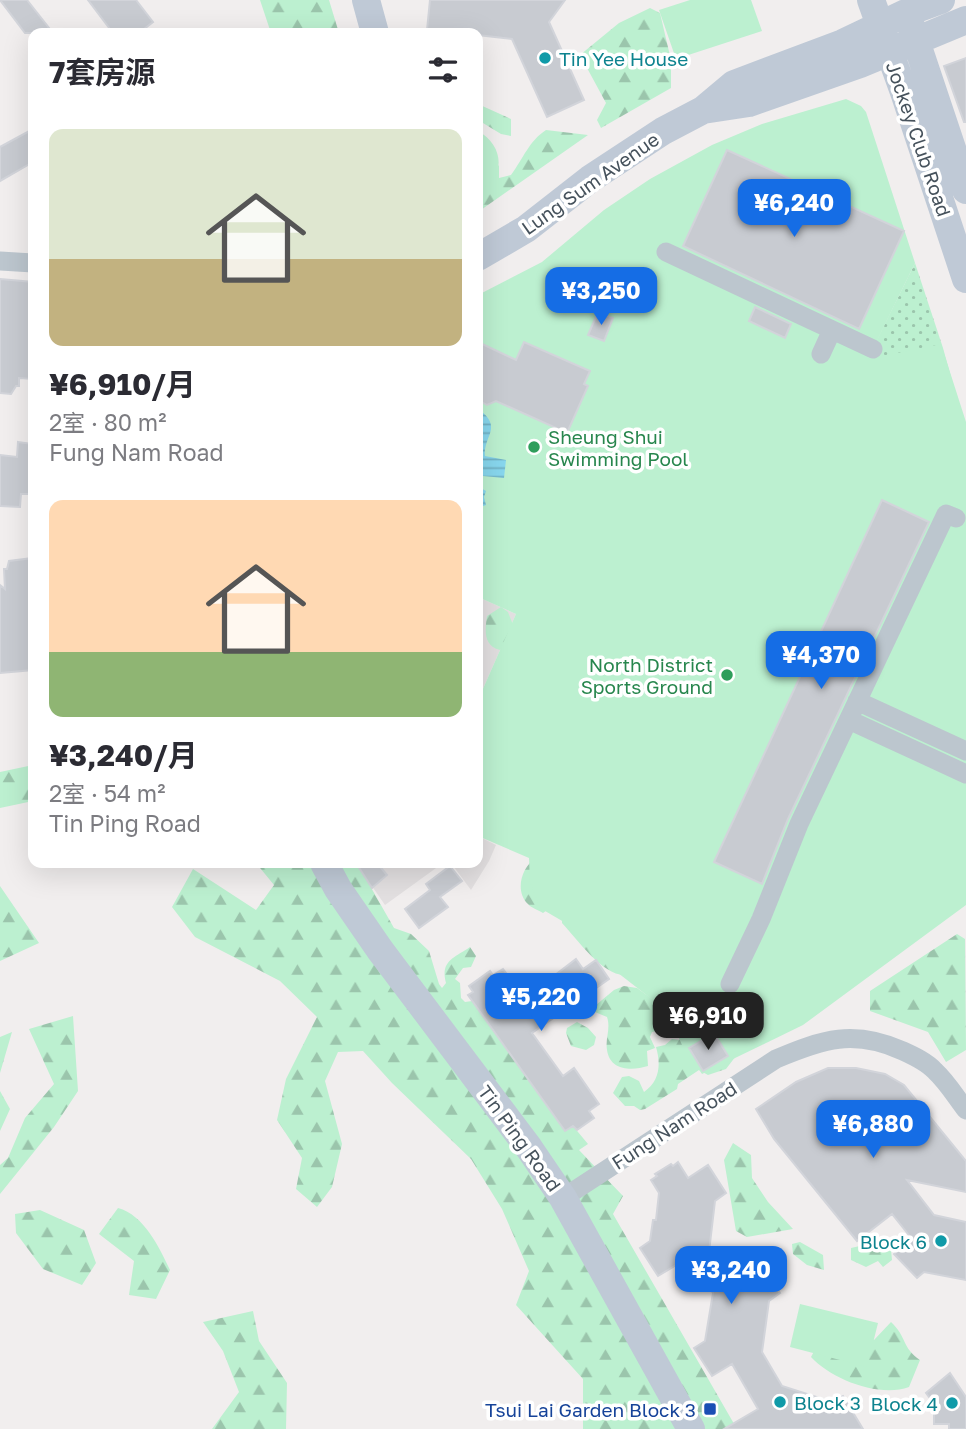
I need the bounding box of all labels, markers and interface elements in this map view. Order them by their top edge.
place label: Tin Yee House [559,47,688,70]
marker: Tin Yee House [537,50,553,66]
icon: filters [424,51,462,89]
text: 7套房源 [49,54,155,90]
street label: Jockey Club Road [882,59,956,219]
street label: Lung Sum Avenue [517,127,663,239]
icon: home [193,175,319,301]
pin: ¥6,240 [737,180,851,239]
text: ¥6,240 [754,188,834,216]
pin: ¥3,250 [544,268,658,327]
text: ¥3,250 [561,276,641,304]
text: ¥6,910/月 [49,366,196,402]
text: 2室 · 80 m² [49,408,166,436]
place label: Sheung Shui Swimming Pool [548,425,688,470]
text: Fung Nam Road [49,438,224,466]
marker: Sheung Shui Swimming Pool [526,439,542,455]
icon: home [193,546,319,672]
pin: ¥4,370 [764,632,878,691]
text: ¥4,370 [782,640,860,668]
place label: North District Sports Ground [581,653,713,698]
marker: North District Sports Ground [719,667,735,683]
text: ¥3,240/月 [49,737,198,773]
text: 2室 · 54 m² [49,779,166,807]
text: Tin Ping Road [49,809,201,837]
pin: ¥5,220 [484,974,598,1033]
text: ¥5,220 [501,982,581,1010]
pin: ¥6,910 [651,992,765,1052]
text: ¥6,910 [669,1001,747,1029]
street label: Fung Nam Road [607,1076,741,1174]
street label: Tin Ping Road [474,1080,566,1196]
pin: ¥6,880 [816,1100,930,1160]
text: ¥6,880 [832,1109,914,1137]
place label: Block 6 [860,1230,927,1253]
marker: Block 6 [933,1233,949,1249]
pin: ¥3,240 [674,1246,788,1306]
text: ¥3,240 [691,1255,771,1283]
place label: Block 3 [794,1391,861,1414]
place label: Block 4 [871,1392,938,1415]
marker: Block 3 [772,1394,788,1410]
marker: Block 4 [944,1395,960,1411]
place label: Tsui Lai Garden Block 3 [485,1398,696,1421]
marker: Tsui Lai Garden Block 3 [702,1401,718,1417]

